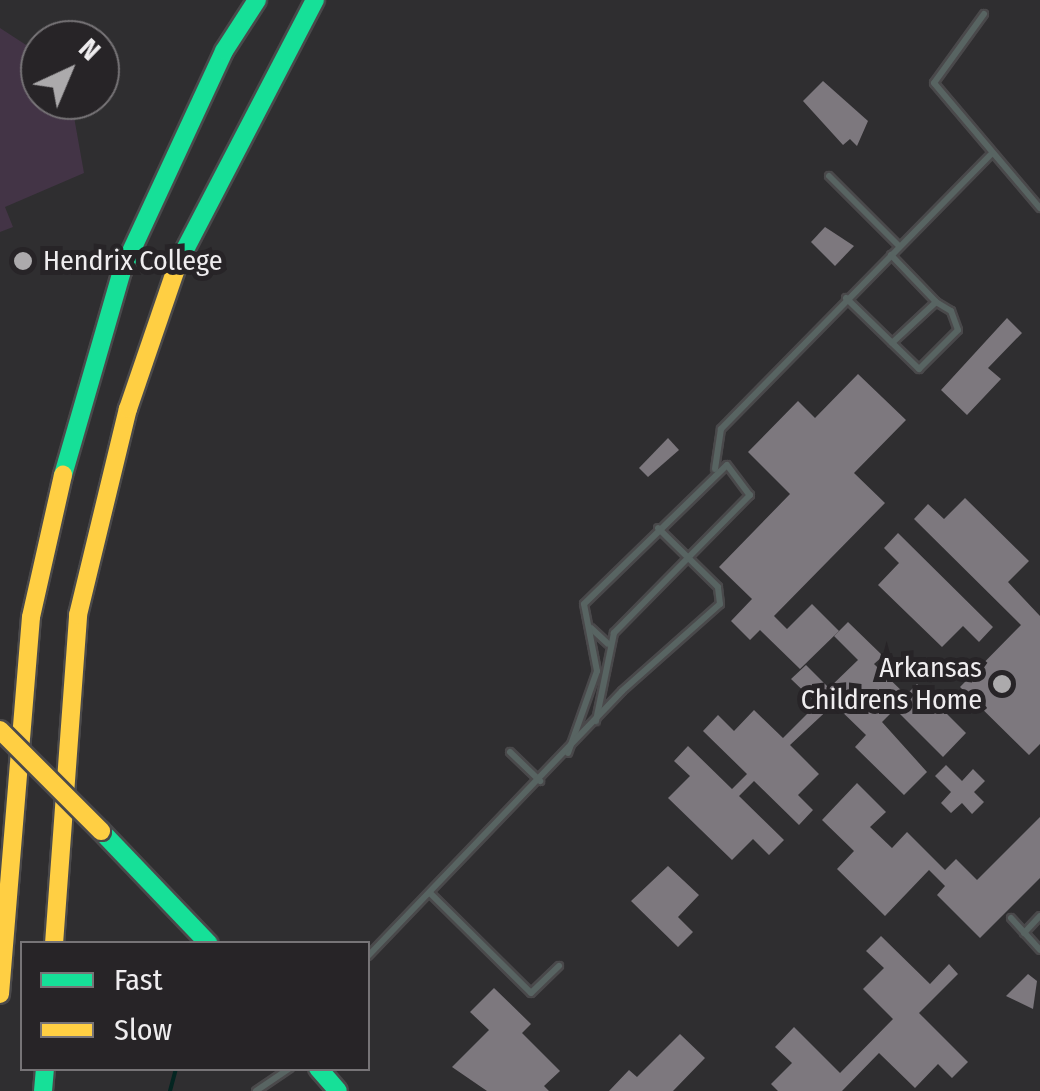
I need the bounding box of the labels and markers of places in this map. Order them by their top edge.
place label: Hendrix College [43,244,223,278]
marker: Hendrix College [12,250,34,272]
place label: Arkansas Childrens Home [801,651,982,717]
marker: Arkansas Childrens Home [991,673,1013,695]

